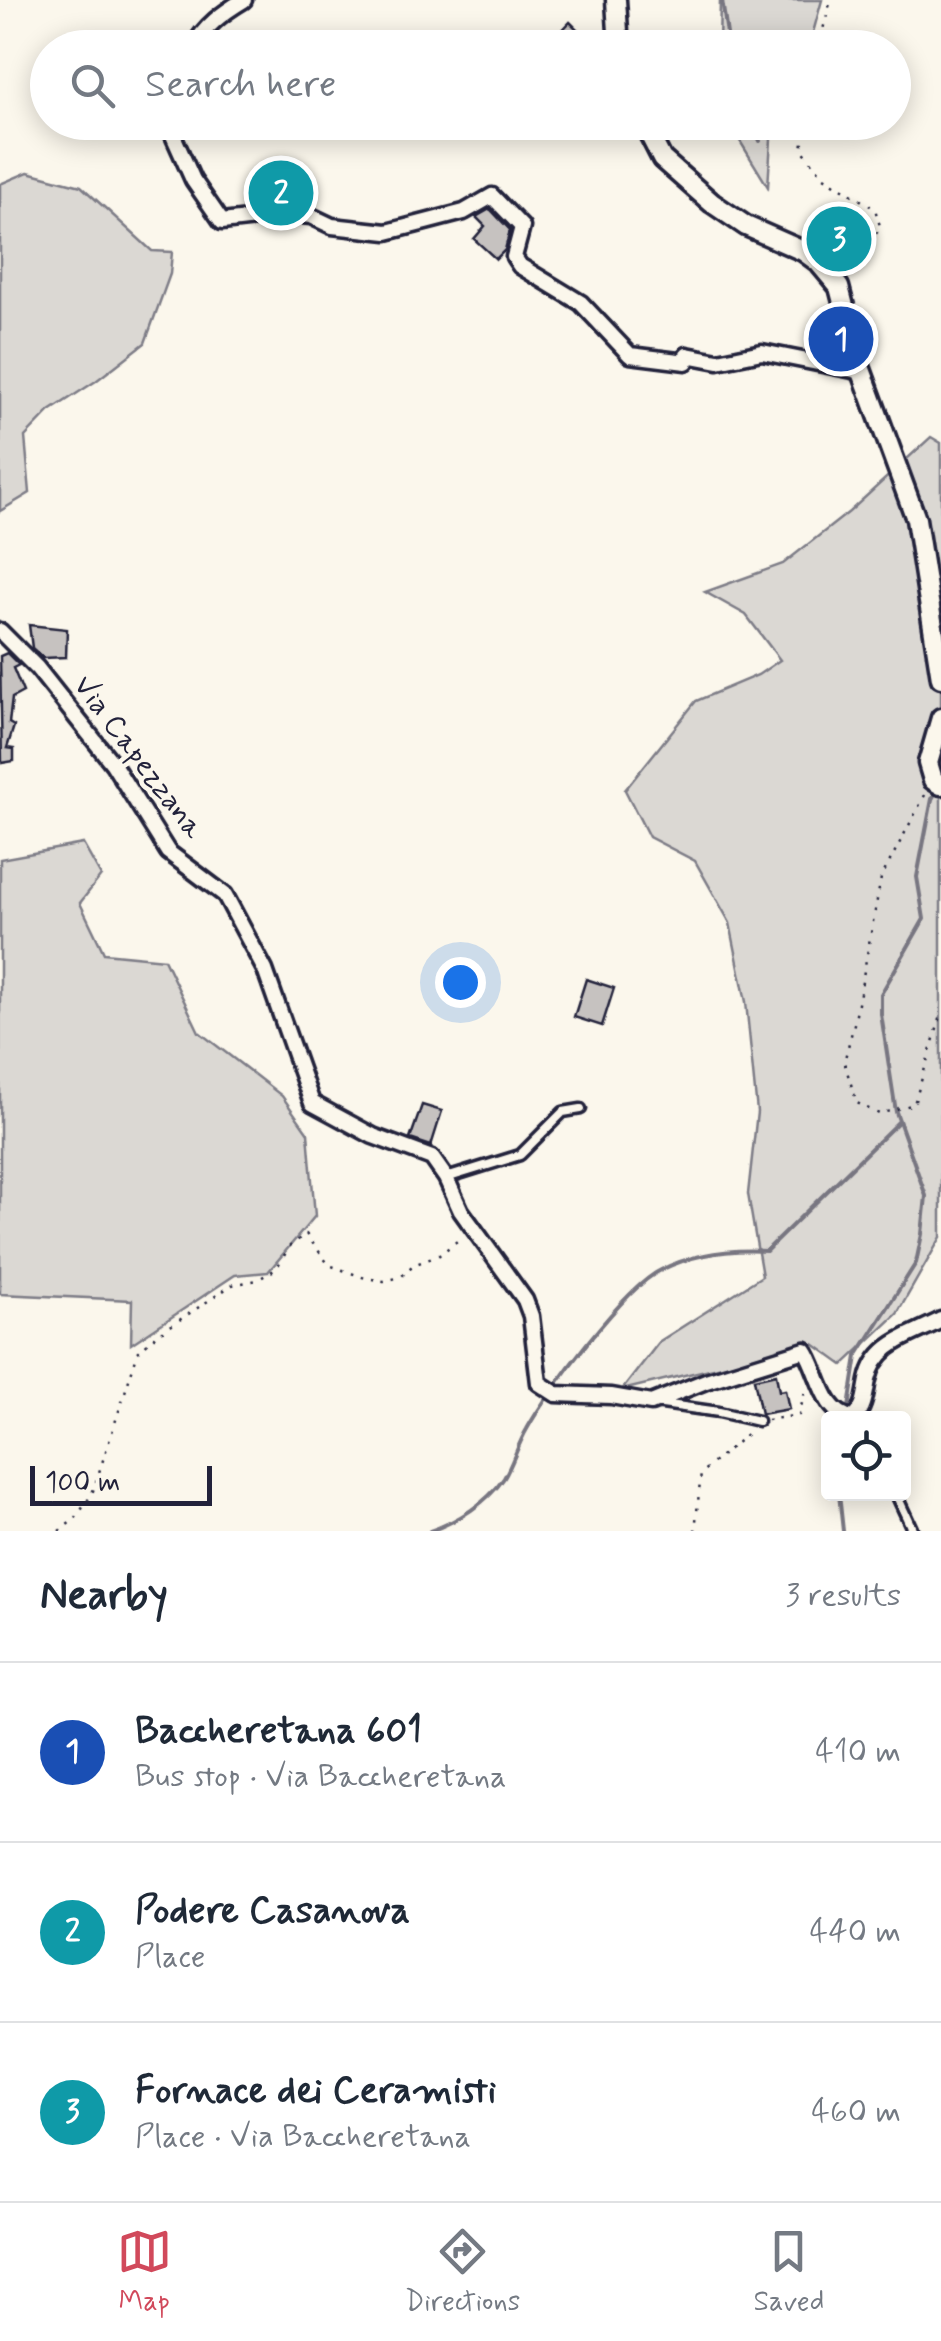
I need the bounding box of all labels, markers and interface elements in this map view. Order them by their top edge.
search box [30,30,911,140]
icon: search [65,58,120,113]
text: Search here [145,61,336,110]
pin: 2 [248,156,314,230]
pin: 3 [806,202,872,276]
pin: 1 [808,302,874,376]
street label: Via Capezzana [64,668,213,847]
your location [435,957,486,1008]
map controls [821,1411,911,1501]
button: locate [821,1411,911,1501]
scale bar [30,1461,212,1506]
text: 100 m [45,1465,120,1502]
text: Nearby [40,1569,168,1624]
text: 3 results [785,1575,901,1617]
text: Baccheretana 601 [135,1707,422,1756]
text: 1 [65,1731,80,1773]
text: 410 m [815,1731,901,1773]
text: Bus stop · Via Baccheretana [135,1756,506,1798]
text: Podere Casanova [135,1887,410,1936]
text: 2 [65,1911,80,1953]
text: 440 m [810,1911,901,1953]
text: Place [135,1936,205,1978]
text: Fornace dei Ceramisti [135,2067,496,2116]
text: 3 [65,2091,80,2133]
text: 460 m [811,2091,901,2133]
text: Place · Via Baccheretana [135,2116,471,2158]
tab: Map [117,2224,172,2321]
tab: Directions [405,2224,520,2321]
tab: Saved [754,2224,824,2321]

